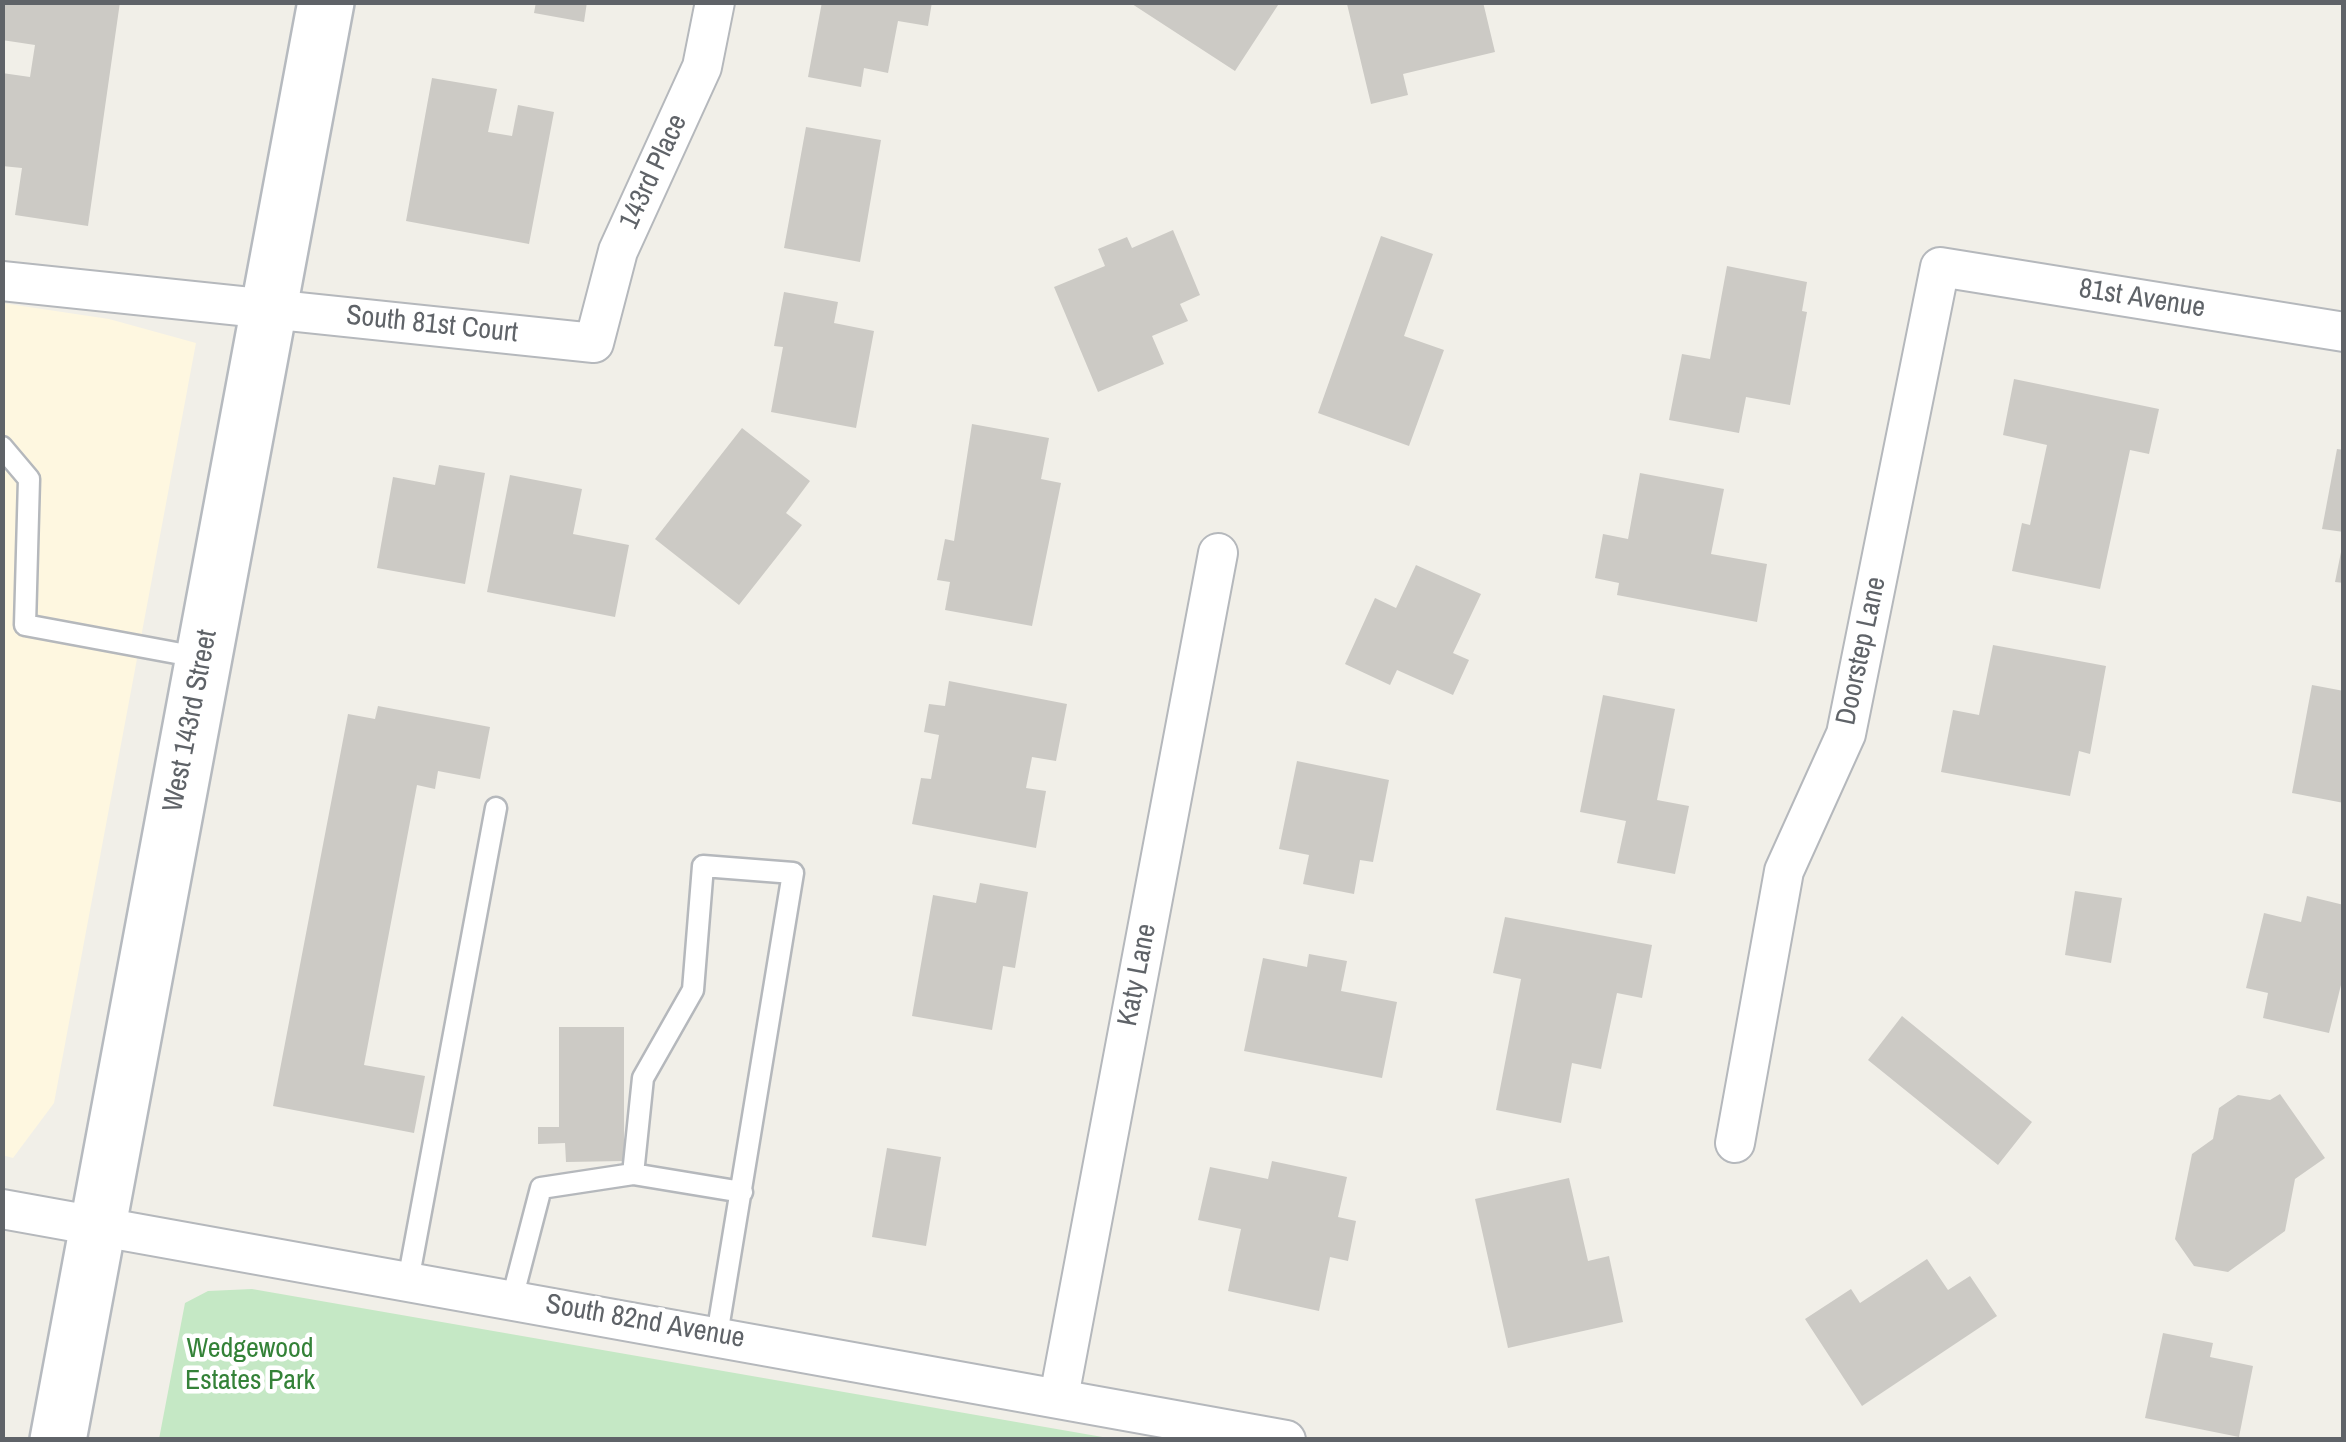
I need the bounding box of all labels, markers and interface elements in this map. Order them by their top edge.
street label: 143rd Place [613,109,695,235]
street label: 81st Avenue [2077,272,2207,326]
street label: South 81st Court [345,299,519,351]
street label: Doorstep Lane [1830,574,1894,728]
street label: West 143rd Street [157,627,225,815]
street label: Katy Lane [1112,921,1164,1029]
street label: South 82nd Avenue [543,1288,747,1356]
park label: Wedgewood Estates Park [185,1332,315,1398]

